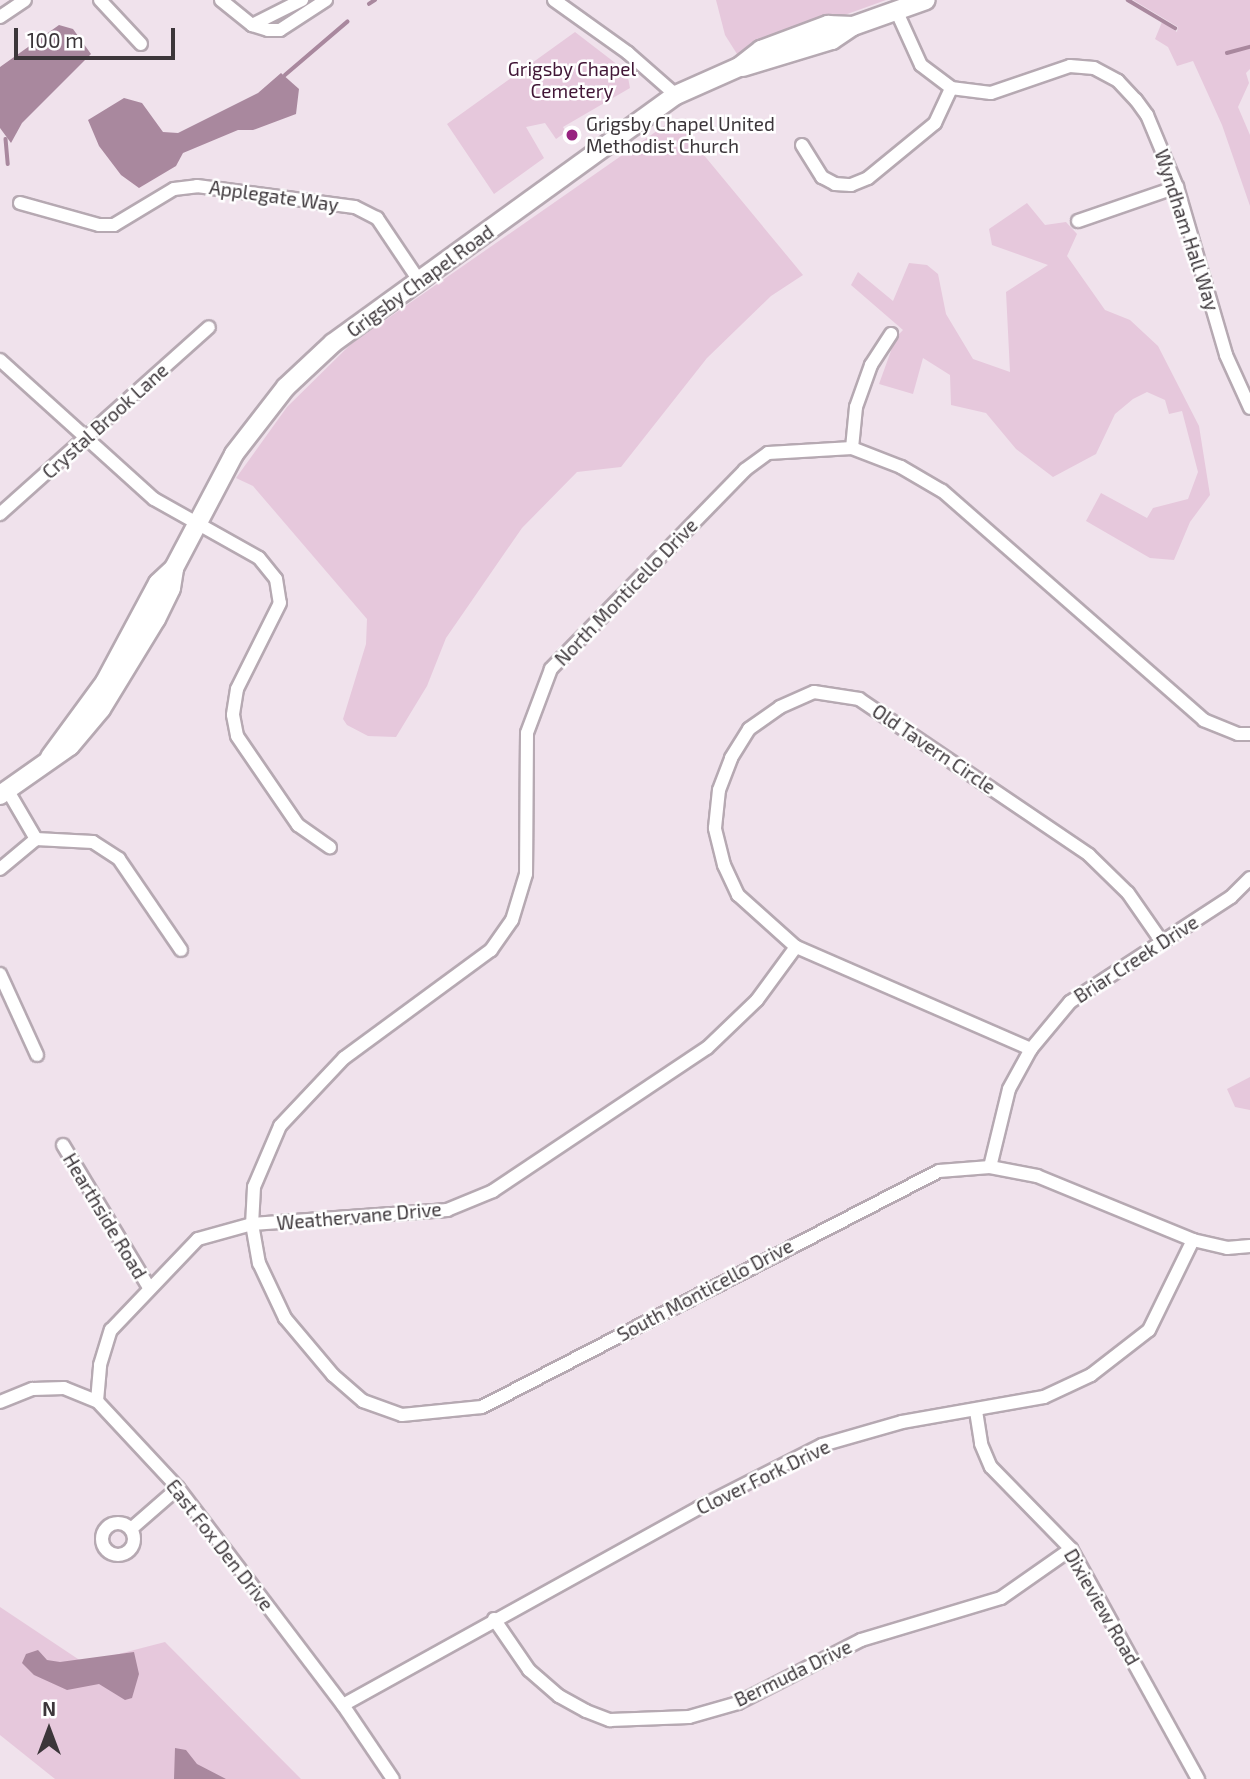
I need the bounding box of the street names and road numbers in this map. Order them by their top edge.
street label: Wyndham Hall Way [1150,146,1224,314]
street label: Applegate Way [208,176,340,216]
street label: Grigsby Chapel Road [342,220,498,342]
street label: Crystal Brook Lane [37,358,173,484]
street label: North Monticello Drive [550,514,702,670]
street label: Old Tavern Circle [868,699,1000,799]
street label: Briar Creek Drive [1069,910,1203,1008]
street label: Hearthside Road [58,1149,152,1283]
street label: Weathervane Drive [276,1197,442,1235]
street label: South Monticello Drive [613,1234,797,1346]
street label: Clover Fork Drive [692,1435,834,1519]
street label: East Fox Den Drive [162,1475,278,1615]
street label: Dixieview Road [1059,1545,1145,1669]
street label: Bermuda Drive [731,1635,855,1711]

